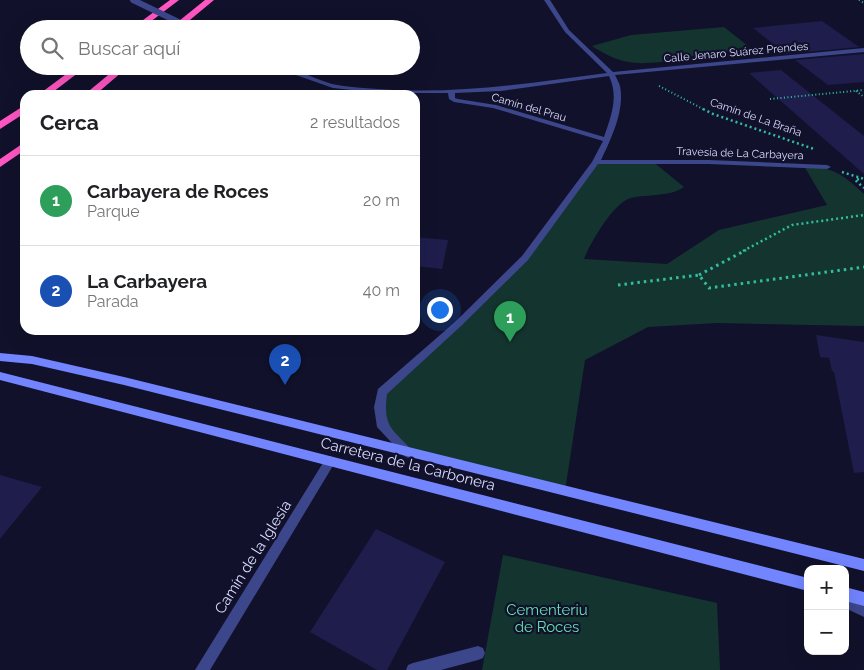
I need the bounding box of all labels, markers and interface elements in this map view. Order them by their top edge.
search box [20,20,420,75]
icon: search [38,34,66,62]
text: Buscar aquí [78,37,180,59]
street label: Calle Jenaro Suárez Prendes [663,40,809,65]
street label: Camín del Prau [490,91,568,124]
street label: Camín de La Braña [708,96,803,139]
text: Cerca [40,110,99,135]
text: 2 resultados [310,113,400,132]
street label: Travesía de La Carbayera [676,145,804,162]
text: Carbayera de Roces [87,180,269,202]
text: 1 [52,191,60,210]
text: 20 m [363,191,400,210]
text: Parque [87,202,140,221]
text: La Carbayera [87,270,207,292]
text: 2 [51,281,61,300]
text: 40 m [363,281,400,300]
text: Parada [87,292,139,311]
your location [427,297,453,323]
pin: 1 [494,301,526,342]
pin: 2 [269,344,301,385]
street label: Carretera de la Carbonera [319,434,497,494]
street label: Camín de la Iglesia [211,497,295,617]
map controls [804,565,849,655]
button: + [804,565,849,610]
park label: Cementeriu de Roces [506,601,588,636]
button: − [804,610,849,655]

